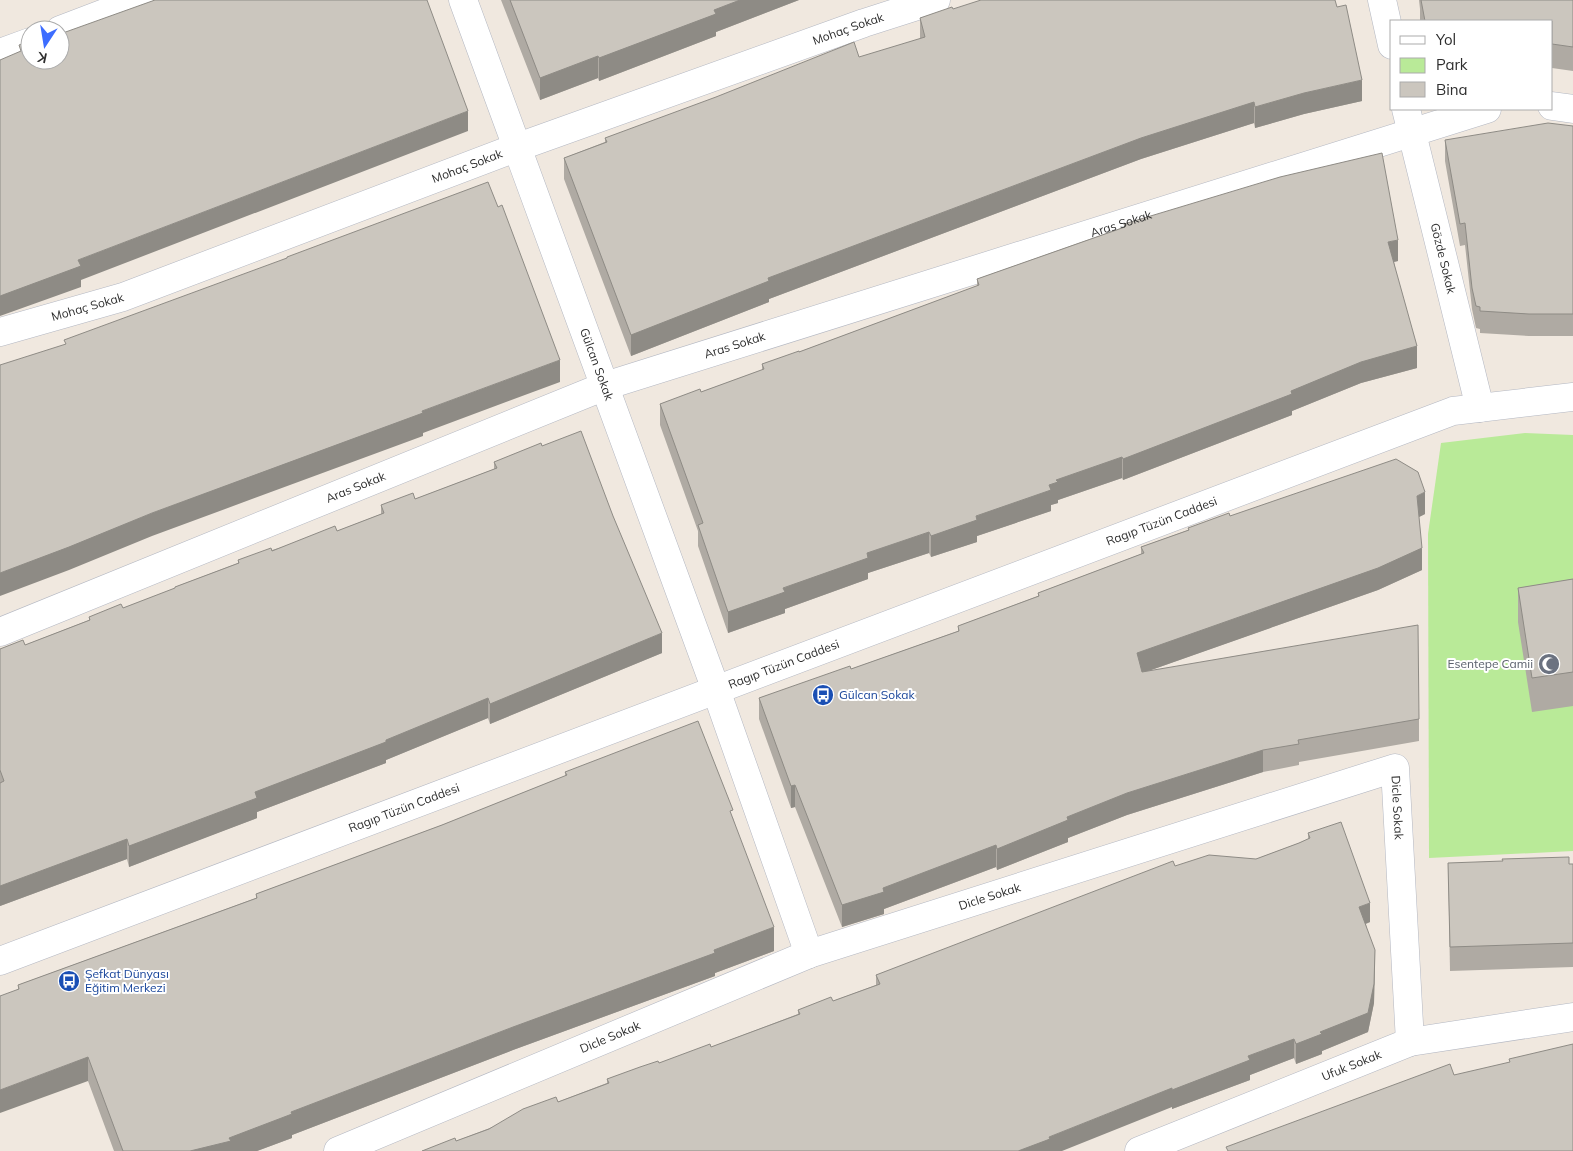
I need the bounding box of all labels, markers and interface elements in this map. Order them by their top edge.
street label: Mohaç Sokak [810,9,886,48]
north arrow [20,20,70,70]
legend [1390,20,1553,110]
text: Yol [1435,30,1456,49]
text: K [35,48,49,67]
text: Park [1436,55,1468,74]
text: Bina [1436,80,1468,99]
street label: Mohaç Sokak [430,145,505,186]
street label: Aras Sokak [1088,207,1154,240]
street label: Gözde Sokak [1428,221,1460,296]
street label: Mohaç Sokak [50,289,126,324]
street label: Gülcan Sokak [577,326,617,403]
street label: Aras Sokak [702,328,768,361]
street label: Aras Sokak [323,468,388,506]
street label: Ragıp Tüzün Caddesi [1104,493,1219,549]
street label: Ragıp Tüzün Caddesi [726,636,841,692]
mosque icon: Esentepe Camii [1537,652,1561,676]
place label: Esentepe Camii [1448,656,1533,671]
bus stop icon: Gülcan Sokak [811,683,835,707]
place label: Gülcan Sokak [839,687,915,702]
street label: Dicle Sokak [1388,775,1407,841]
street label: Ragıp Tüzün Caddesi [346,780,462,835]
street label: Dicle Sokak [957,879,1023,913]
place label: Şefkat Dünyası Eğitim Merkezi [85,966,169,995]
bus stop icon: Şefkat Dünyası Eğitim Merkezi [57,969,81,993]
street label: Dicle Sokak [577,1017,643,1056]
street label: Ufuk Sokak [1319,1046,1384,1084]

